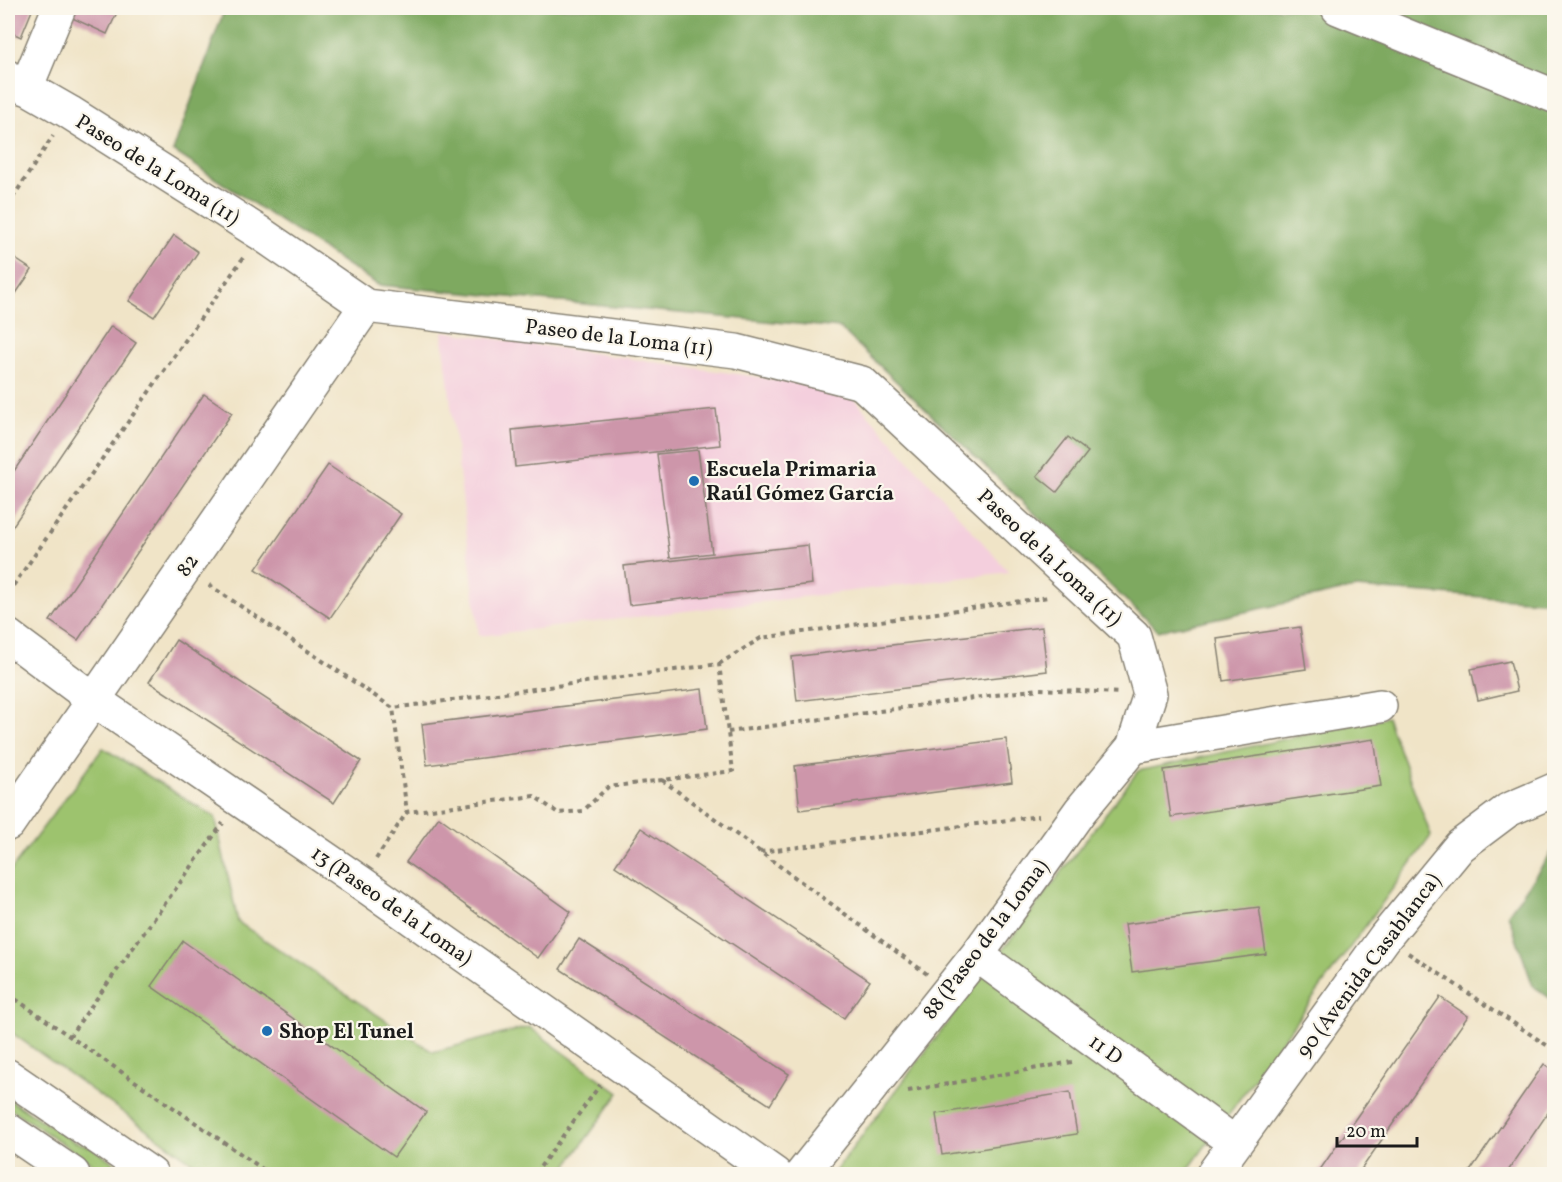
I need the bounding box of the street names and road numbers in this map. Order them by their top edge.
street label: Paseo de la Loma (11) [70,108,245,233]
street label: Paseo de la Loma (11) [523,313,714,364]
street label: Paseo de la Loma (11) [970,483,1128,633]
street label: 82 [170,549,206,583]
street label: 13 (Paseo de la Loma) [304,840,478,973]
street label: 88 (Paseo de la Loma) [916,854,1056,1026]
street label: 90 (Avenida Casablanca) [1290,868,1448,1064]
street label: 11 D [1082,1028,1128,1072]

